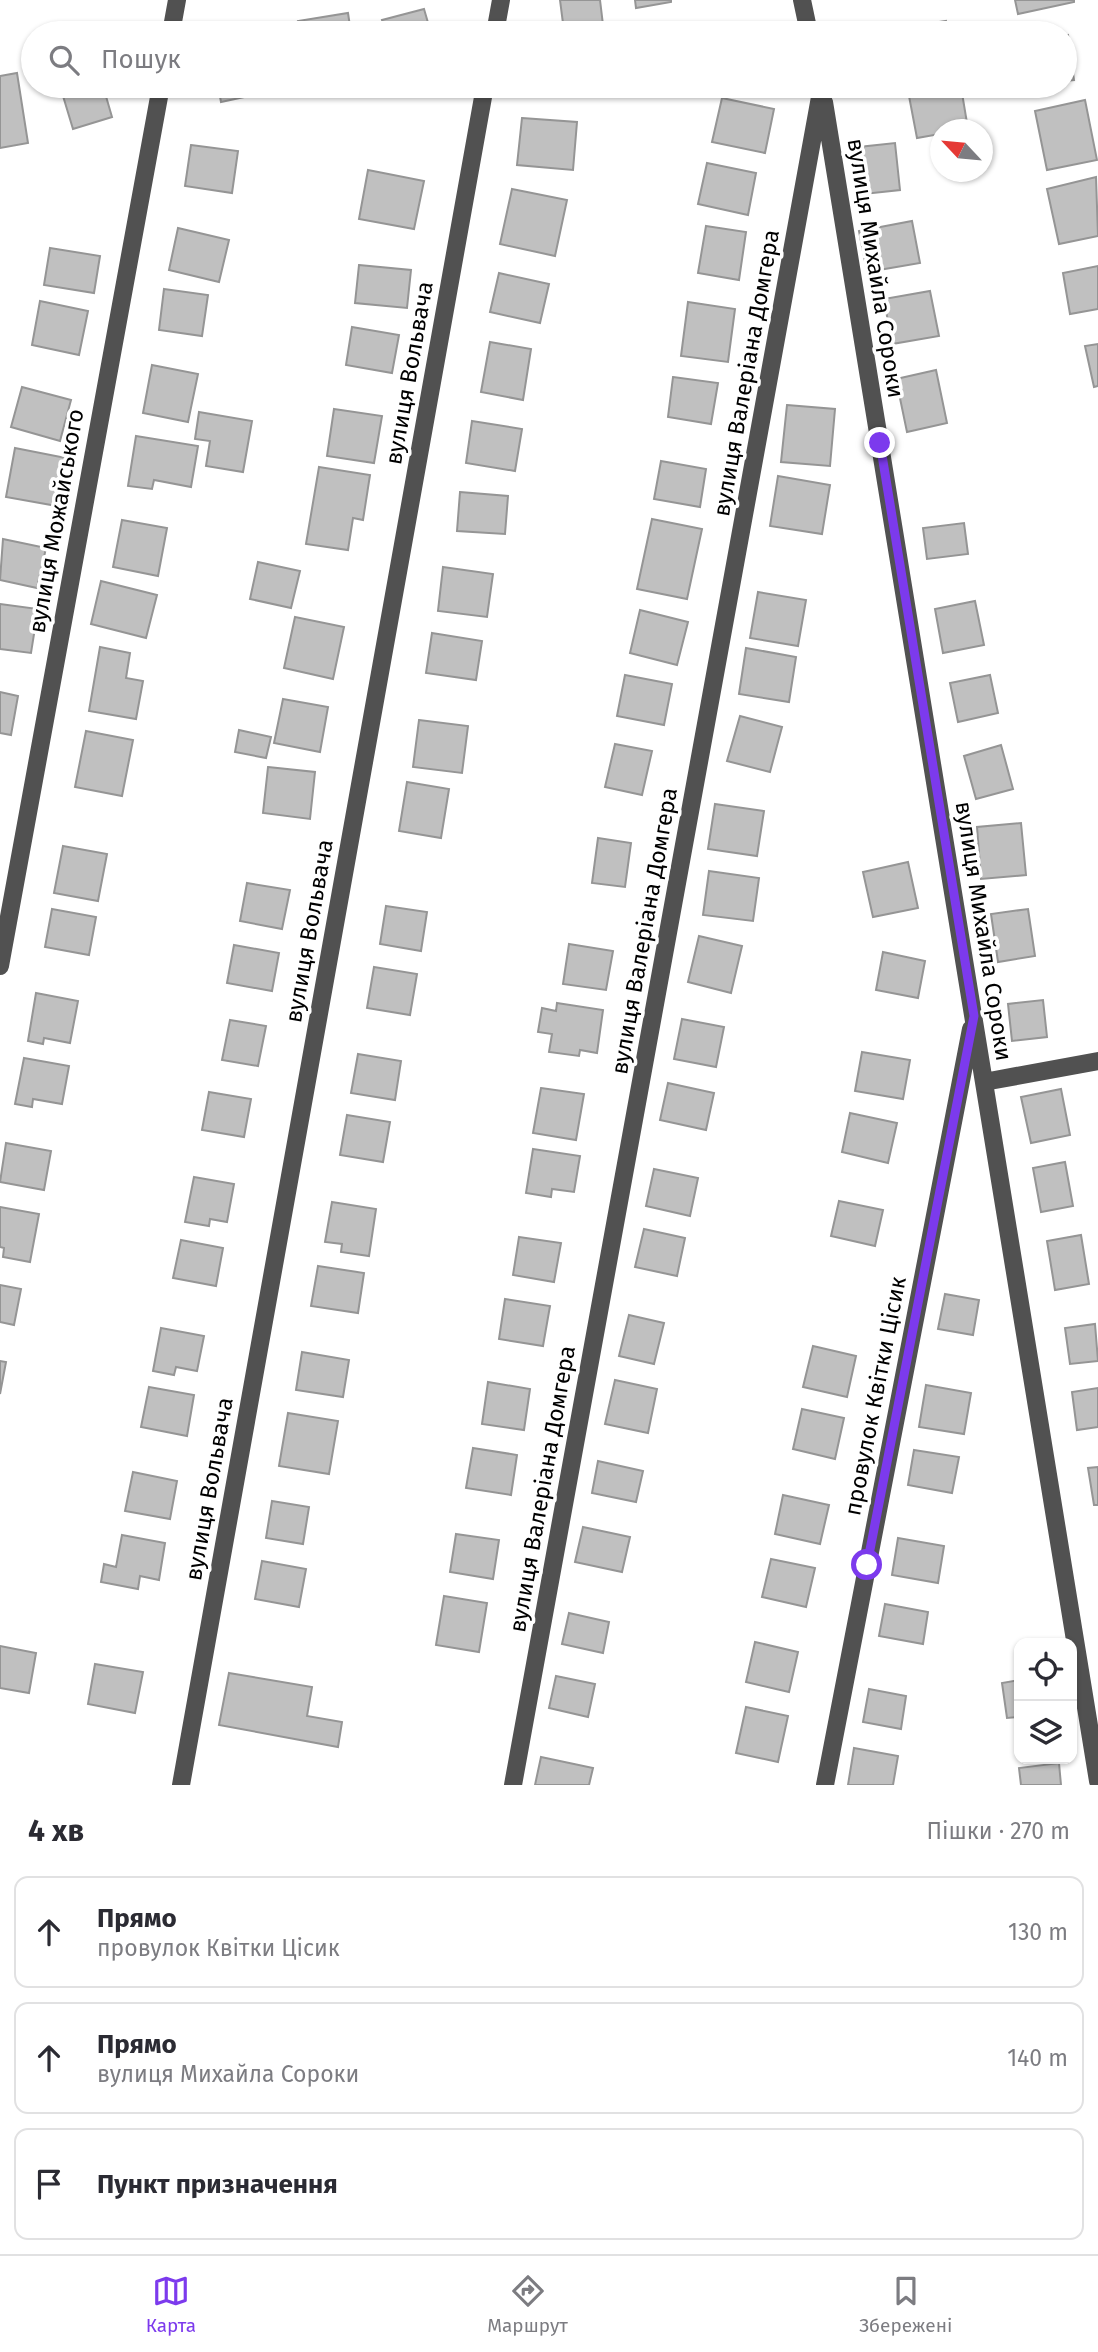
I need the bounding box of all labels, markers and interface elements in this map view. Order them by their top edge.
search box [21,21,1077,98]
icon: search [45,41,83,79]
text: Пошук [101,44,181,75]
north arrow [930,119,993,182]
street label: вулиця Михайла Сороки [842,136,910,400]
street label: вулиця Валеріана Домгера [707,227,785,519]
street label: вулиця Вольвача [379,279,439,467]
street label: вулиця Можайського [22,407,90,635]
route end [864,427,895,458]
street label: вулиця Валеріана Домгера [605,785,683,1077]
street label: вулиця Михайла Сороки [950,799,1018,1063]
street label: вулиця Вольвача [279,837,339,1025]
street label: провулок Квітки Цісик [838,1274,912,1518]
street label: вулиця Валеріана Домгера [503,1343,581,1635]
street label: вулиця Вольвача [179,1395,239,1583]
route start [851,1549,882,1580]
map controls [1014,1638,1077,1764]
button: locate [1014,1638,1077,1701]
button: layers [1014,1701,1077,1764]
text: 4 хв [28,1813,84,1849]
text: Пішки · 270 m [927,1817,1070,1845]
text: Прямо [97,1903,177,1934]
icon: ahead [30,1913,68,1951]
text: 130 m [1008,1918,1068,1946]
text: провулок Квітки Цісик [97,1934,340,1962]
text: Прямо [97,2029,177,2060]
icon: ahead [30,2039,68,2077]
text: 140 m [1007,2044,1068,2072]
text: вулиця Михайла Сороки [97,2060,359,2088]
icon: arrive [30,2165,68,2203]
text: Пункт призначення [97,2169,338,2200]
tab: Карта [146,2272,196,2337]
tab: Маршрут [487,2272,568,2337]
tab: Збережені [859,2272,952,2337]

